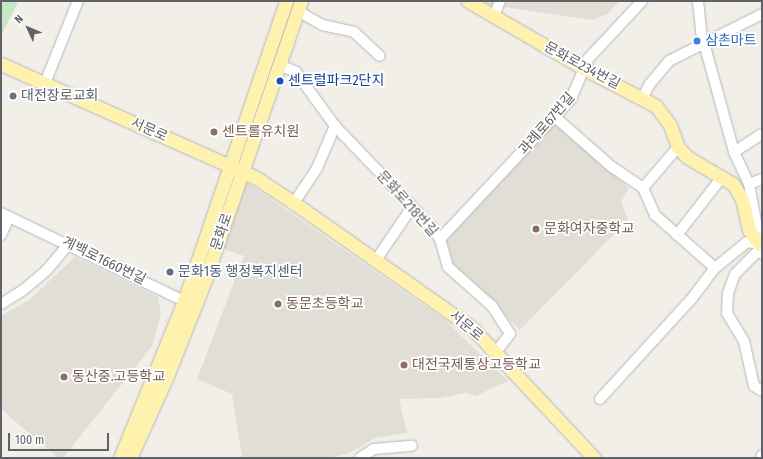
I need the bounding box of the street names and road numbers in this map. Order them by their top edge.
street label: 문화로234번길 [541,39,623,93]
street label: 과례로67번길 [515,90,579,158]
street label: 서문로 [128,114,170,146]
street label: 문화로218번길 [373,168,441,240]
street label: 문화로 [208,211,236,253]
street label: 계백로1660번길 [59,233,149,289]
street label: 서문로 [446,307,486,345]

